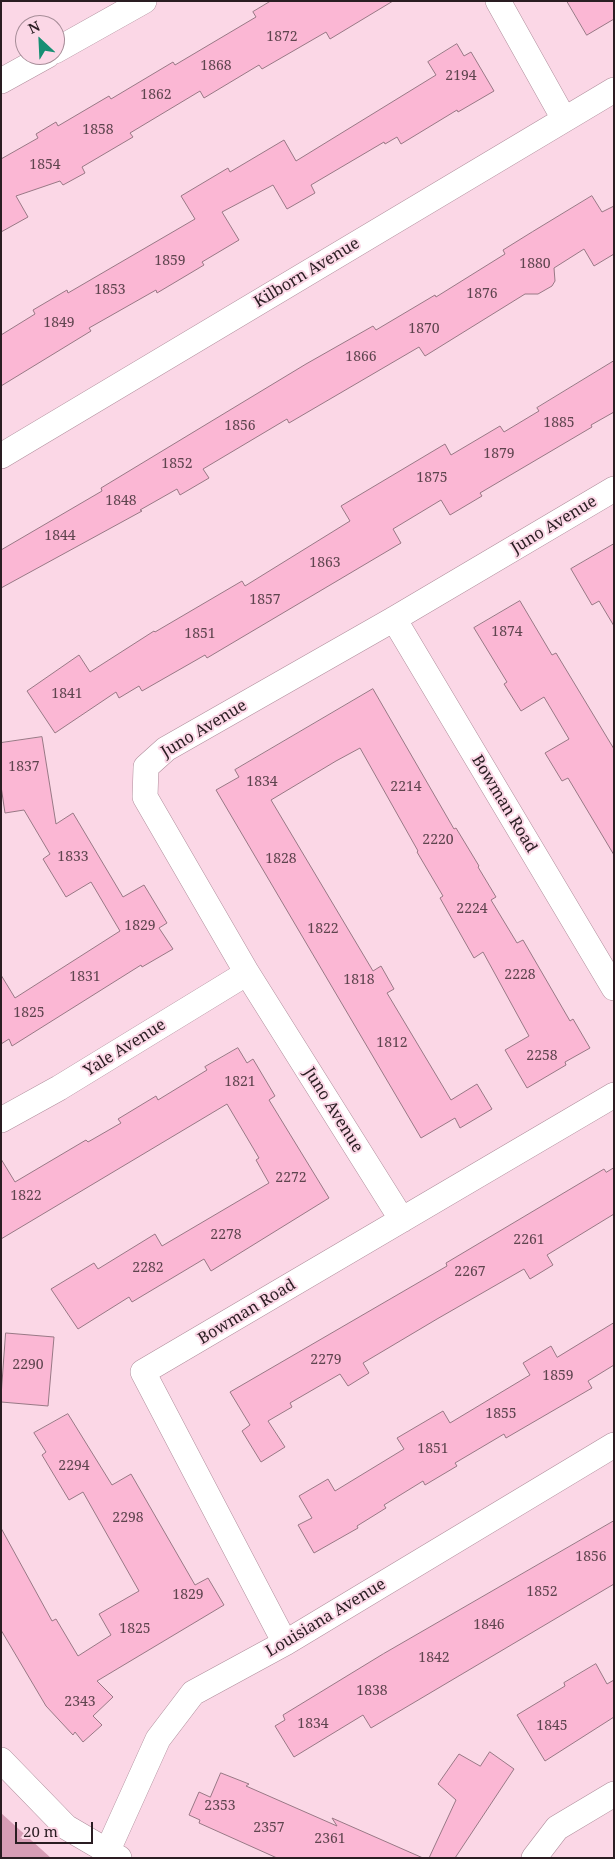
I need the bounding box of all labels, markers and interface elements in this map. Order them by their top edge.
north arrow [15,15,65,65]
text: N [25,16,43,38]
house number: 1872 [266,29,298,45]
house number: 1868 [200,58,232,74]
house number: 2194 [445,68,477,84]
house number: 1862 [140,87,172,103]
house number: 1858 [82,122,114,138]
house number: 1854 [29,157,61,173]
street label: Kilborn Avenue [251,234,363,312]
house number: 1859 [154,253,186,269]
house number: 1880 [519,256,551,272]
house number: 1853 [94,282,126,298]
house number: 1876 [466,286,498,302]
house number: 1849 [43,315,75,331]
house number: 1870 [408,321,440,337]
house number: 1866 [345,349,377,365]
house number: 1885 [543,415,575,431]
house number: 1856 [224,418,256,434]
house number: 1879 [483,446,515,462]
house number: 1852 [161,456,193,472]
house number: 1875 [416,470,448,486]
street label: Juno Avenue [508,492,600,558]
house number: 1848 [105,493,137,509]
house number: 1844 [44,528,76,544]
house number: 1863 [309,555,341,571]
house number: 1857 [249,592,281,608]
house number: 1874 [491,624,523,640]
house number: 1851 [184,626,216,642]
house number: 1841 [51,686,83,702]
street label: Juno Avenue [158,696,250,762]
street label: Bowman Road [467,752,541,856]
house number: 1837 [8,759,40,775]
house number: 1834 [246,774,278,790]
house number: 2214 [390,779,422,795]
house number: 2220 [422,832,454,848]
house number: 1833 [57,849,89,865]
house number: 1828 [265,851,297,867]
house number: 2224 [456,901,488,917]
house number: 1829 [124,918,156,934]
house number: 1822 [307,921,339,937]
house number: 2228 [504,967,536,983]
house number: 1831 [69,969,101,985]
house number: 1818 [343,972,375,988]
house number: 1825 [13,1005,45,1021]
street label: Yale Avenue [81,1015,169,1081]
house number: 1812 [376,1035,408,1051]
house number: 2258 [526,1048,558,1064]
street label: Juno Avenue [299,1064,367,1156]
house number: 1821 [224,1074,256,1090]
house number: 2272 [275,1170,307,1186]
house number: 1822 [10,1188,42,1204]
house number: 2278 [210,1227,242,1243]
house number: 2261 [513,1232,545,1248]
house number: 2282 [132,1260,164,1276]
house number: 2267 [454,1264,486,1280]
street label: Bowman Road [195,1275,299,1349]
house number: 2279 [310,1352,342,1368]
house number: 2290 [12,1357,44,1373]
house number: 1859 [542,1368,574,1384]
house number: 1855 [485,1406,517,1422]
house number: 1851 [417,1441,449,1457]
house number: 2294 [58,1458,90,1474]
house number: 2298 [112,1510,144,1526]
house number: 1856 [575,1549,607,1565]
street label: Louisiana Avenue [263,1575,389,1661]
house number: 1852 [526,1584,558,1600]
house number: 1829 [172,1587,204,1603]
house number: 1846 [473,1617,505,1633]
house number: 1825 [119,1621,151,1637]
house number: 1842 [418,1650,450,1666]
house number: 1838 [356,1683,388,1699]
house number: 2343 [64,1694,96,1710]
house number: 1834 [297,1716,329,1732]
house number: 1845 [536,1718,568,1734]
house number: 2353 [204,1798,236,1814]
scale bar [18,1812,95,1844]
house number: 2357 [253,1820,285,1836]
text: 20 m [23,1821,58,1841]
house number: 2361 [314,1831,346,1847]

